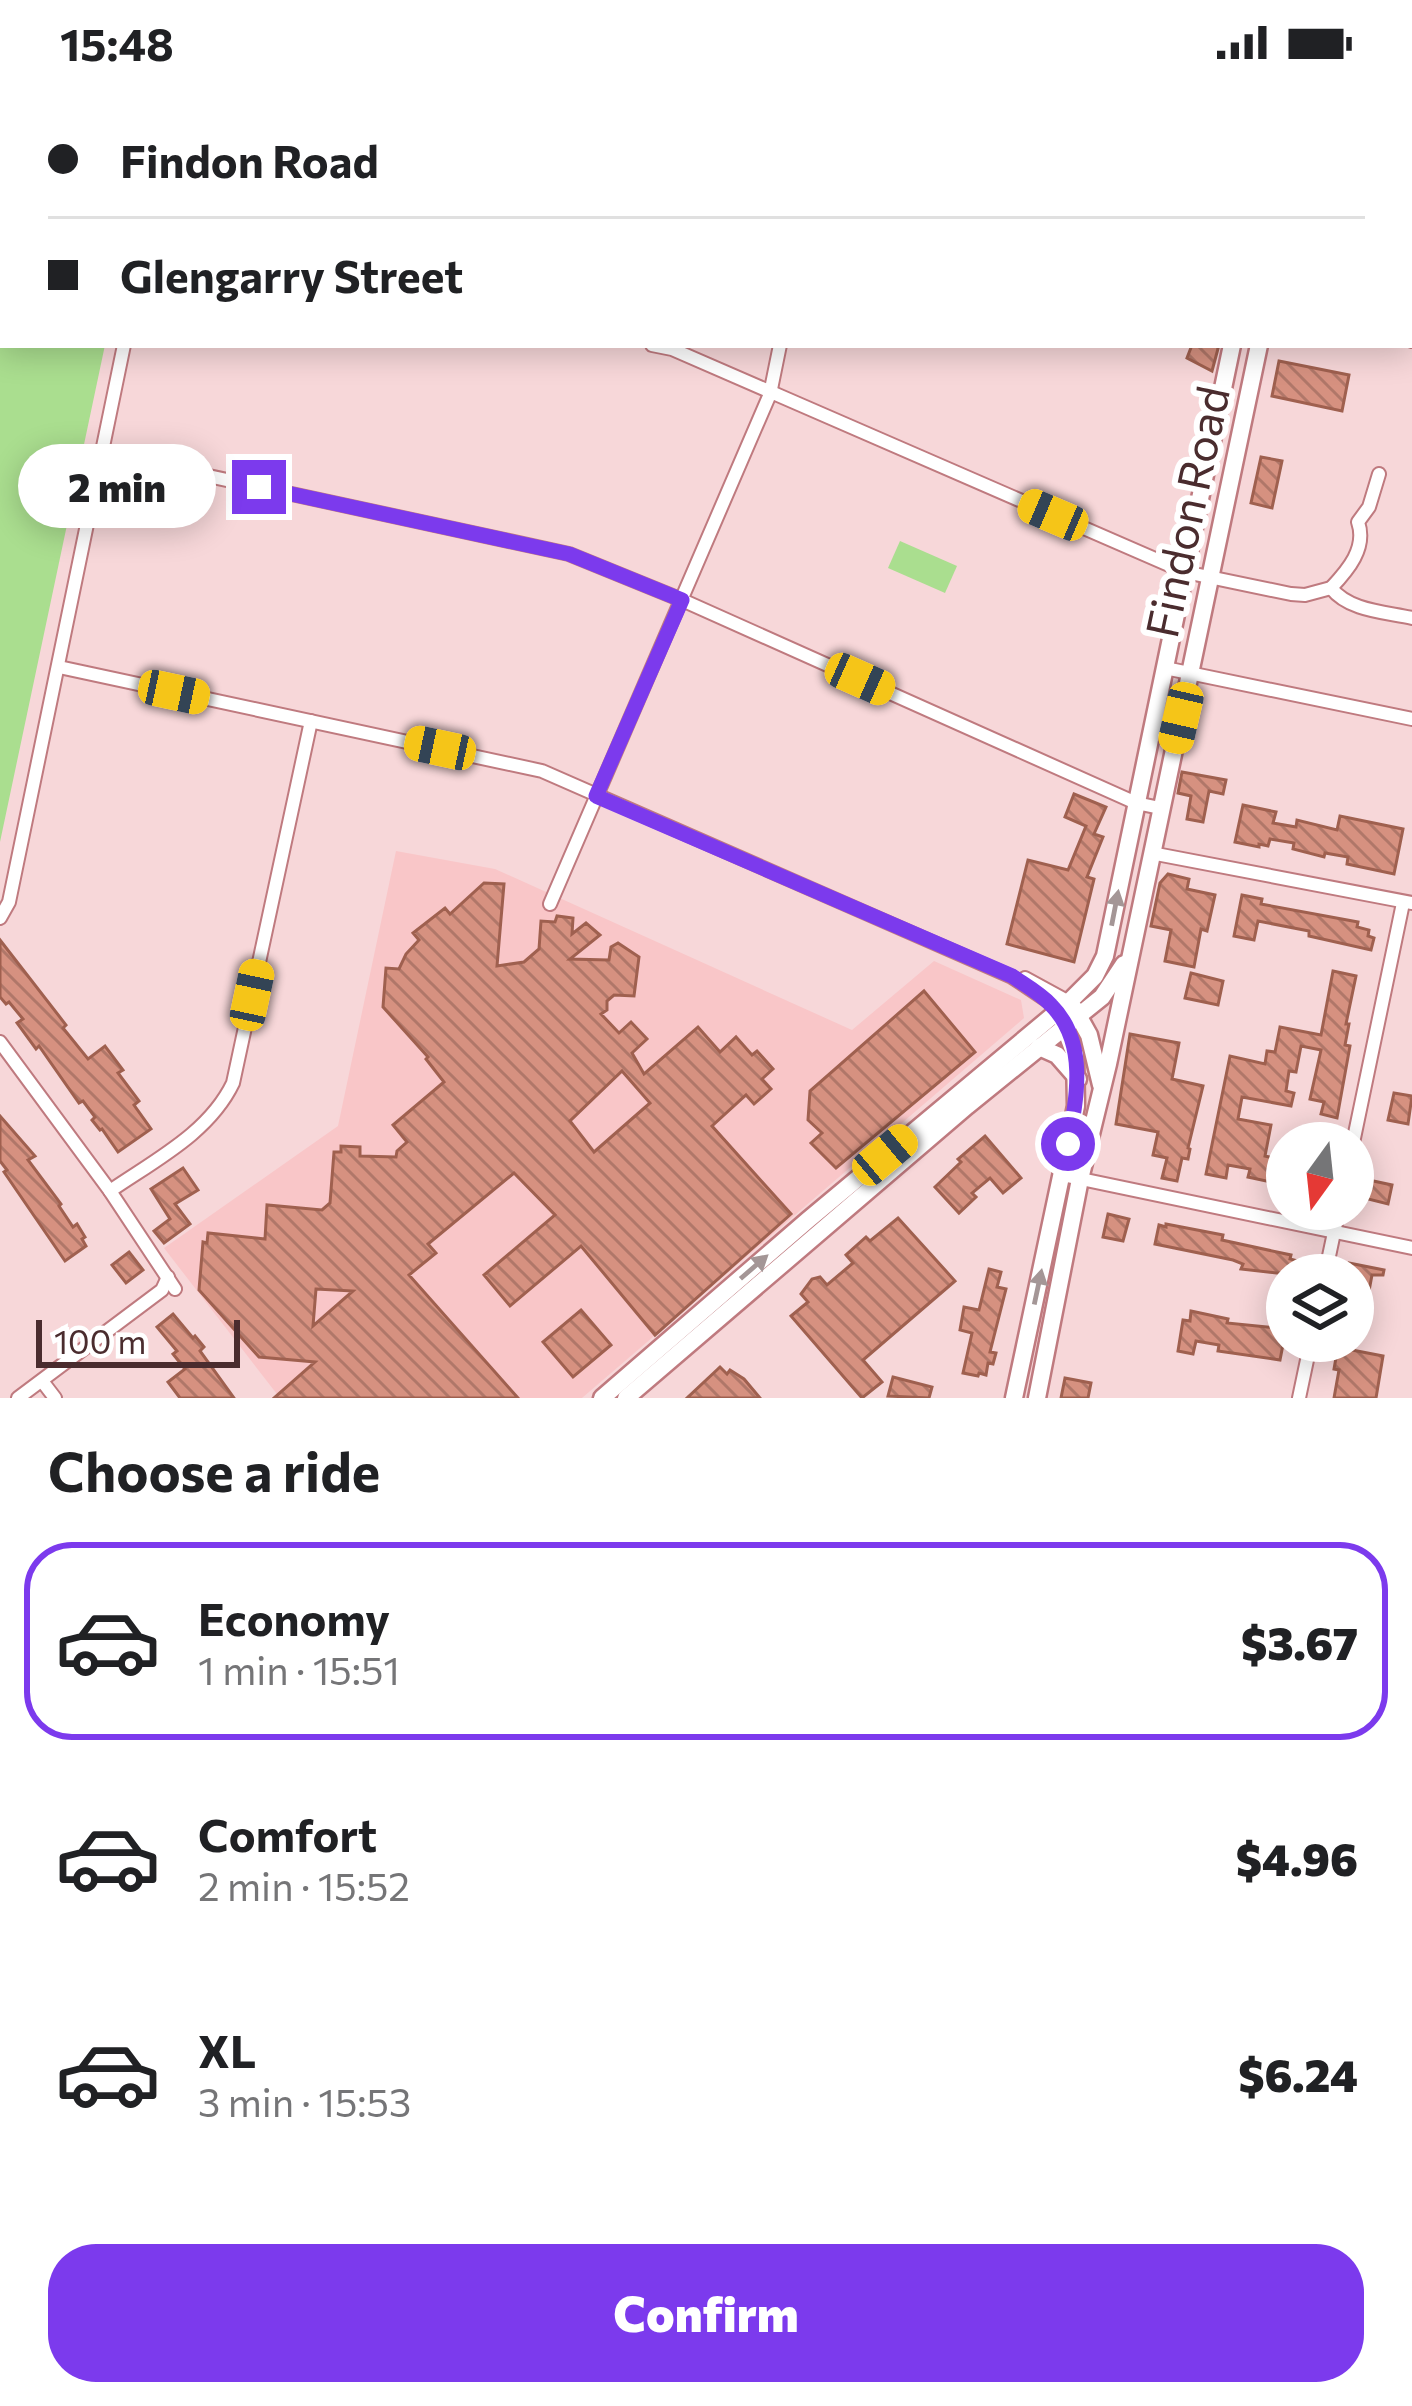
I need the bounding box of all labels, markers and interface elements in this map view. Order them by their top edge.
text: 15:48 [60,15,174,70]
text: Findon Road [120,132,379,187]
text: Glengarry Street [120,247,463,302]
street label: Findon Road [1132,381,1239,642]
callout: 2 min [19,445,217,529]
route end [232,460,286,514]
text: 2 min [68,462,166,510]
car [1013,484,1093,546]
car [820,648,900,710]
car [135,667,213,717]
car [1155,679,1207,757]
car [401,723,479,773]
one-way arrow [1106,889,1125,927]
car [227,956,277,1034]
route start [1041,1117,1095,1171]
car [846,1118,924,1192]
north arrow [1266,1122,1374,1230]
map controls [1266,1122,1374,1362]
one-way arrow [739,1254,769,1280]
button: layers [1266,1254,1374,1362]
one-way arrow [1029,1267,1048,1305]
scale bar [36,1314,240,1367]
text: 100 m [54,1320,146,1361]
text: Choose a ride [48,1437,380,1503]
icon: car [54,1587,162,1695]
text: Economy [198,1590,390,1645]
text: $3.67 [1241,1614,1358,1669]
text: 1 min · 15:51 [198,1645,400,1693]
icon: car [54,1803,162,1911]
text: Comfort [198,1806,377,1861]
text: $4.96 [1236,1830,1358,1885]
text: 2 min · 15:52 [198,1861,410,1909]
icon: car [54,2019,162,2127]
text: XL [198,2022,256,2077]
text: $6.24 [1238,2046,1358,2101]
text: 3 min · 15:53 [198,2077,411,2125]
button: Confirm [48,2244,1364,2382]

